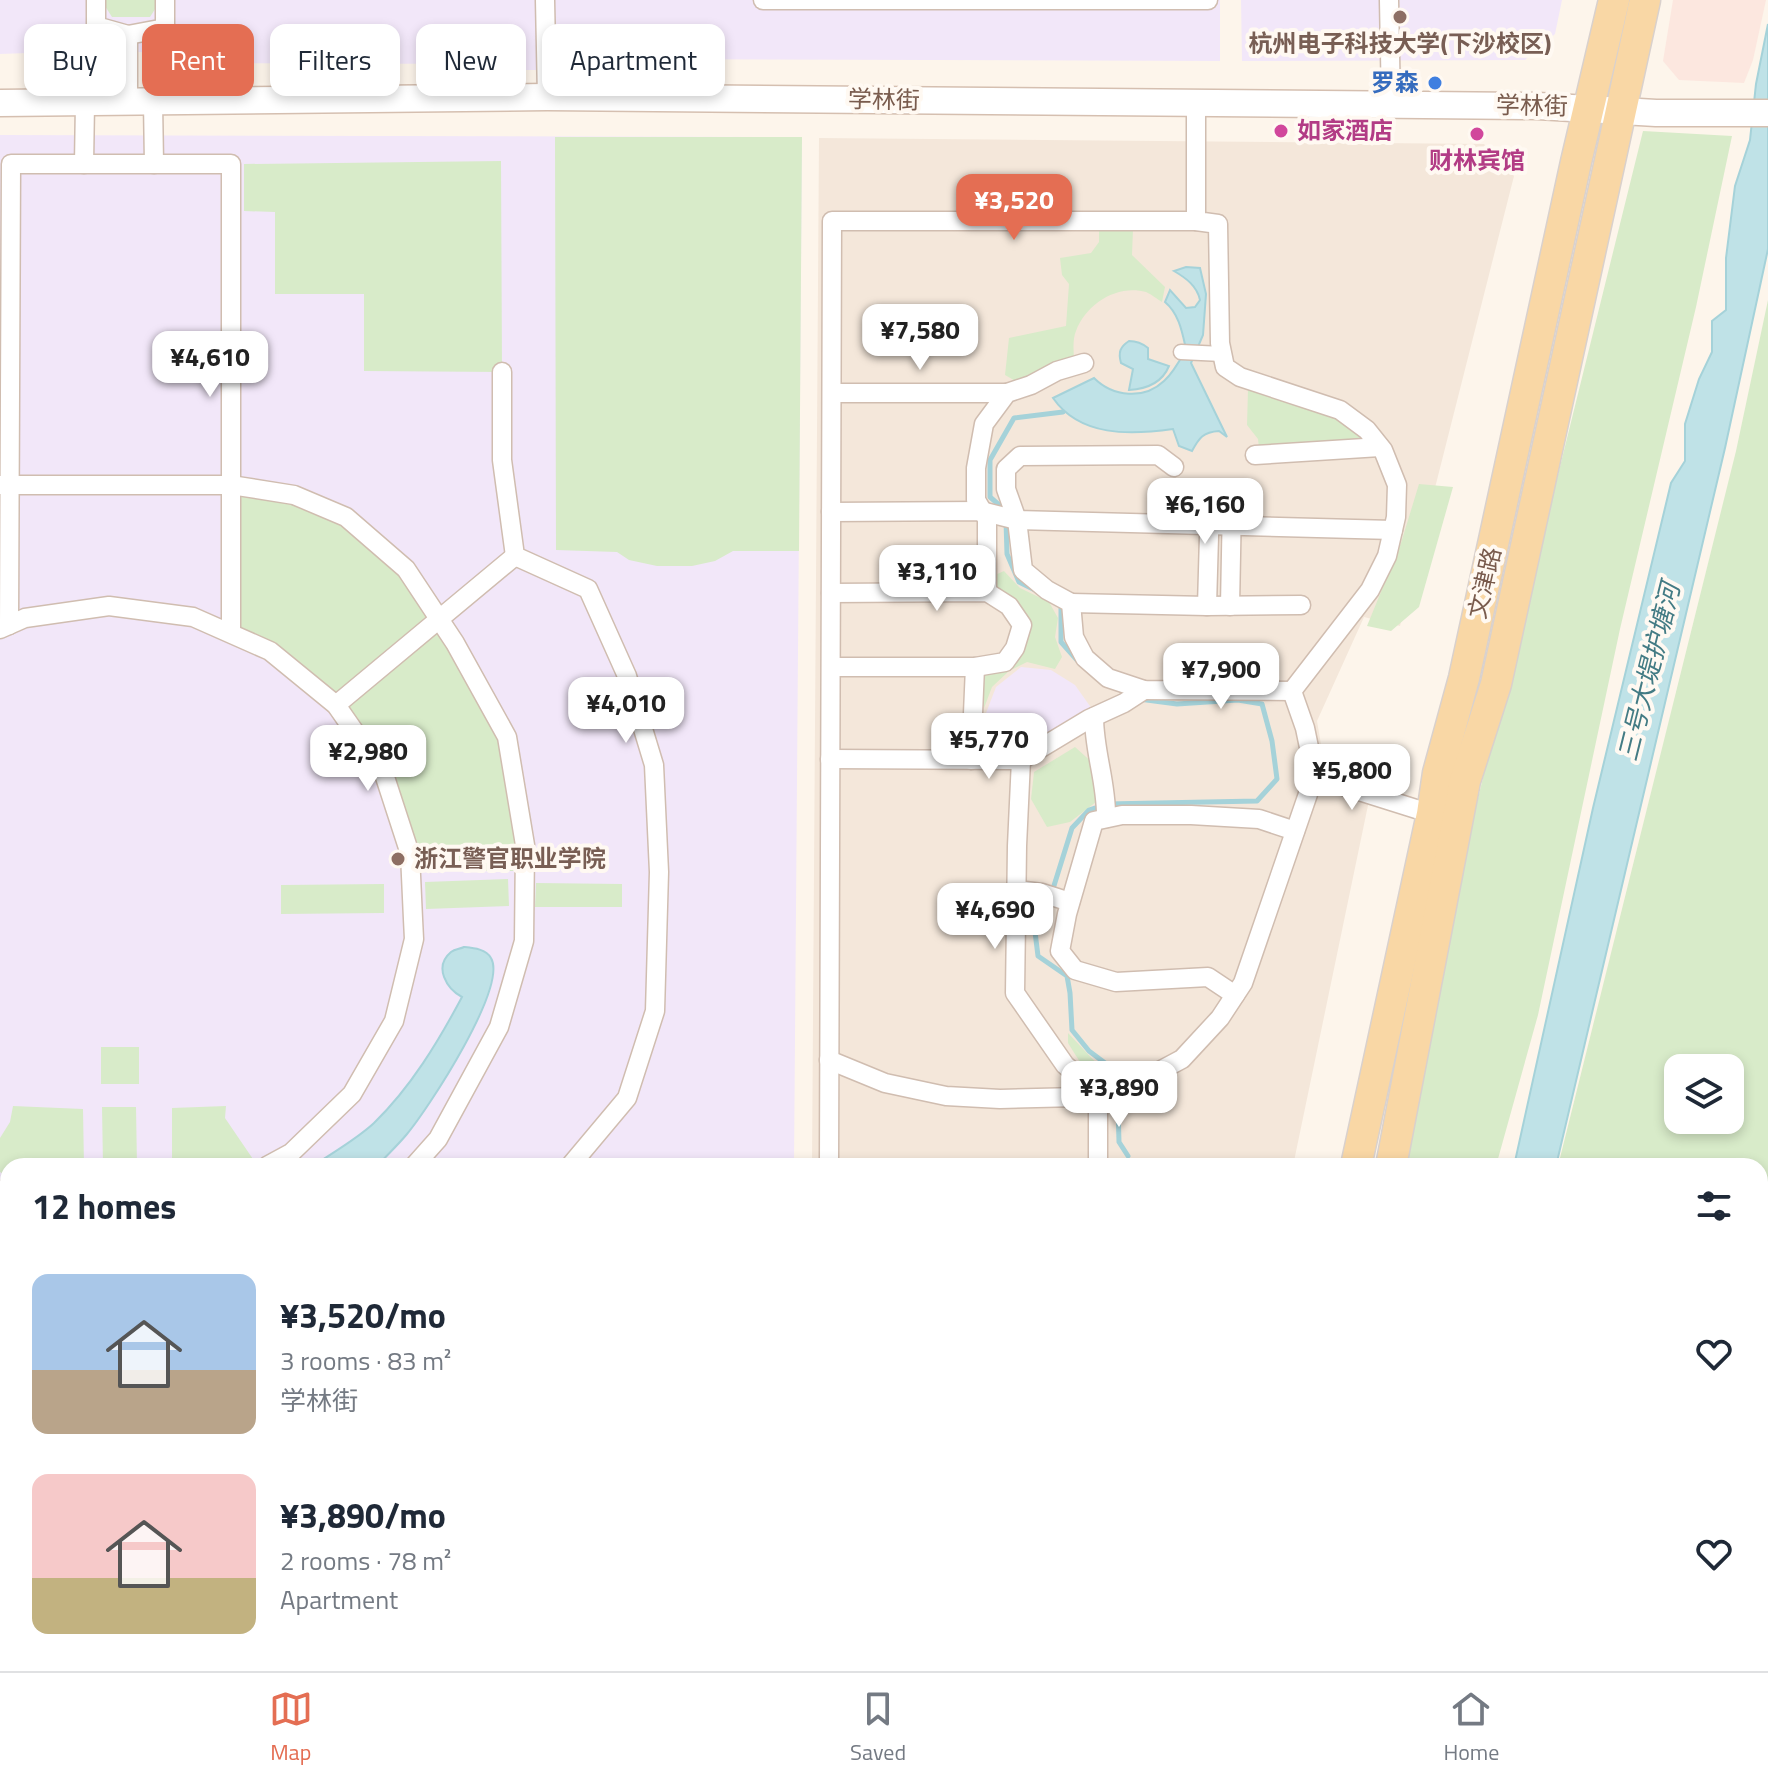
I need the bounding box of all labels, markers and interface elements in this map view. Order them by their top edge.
marker: 杭州电子科技大学(下沙校区) [1391,8,1409,26]
chip: Buy [24,24,126,96]
chip: Rent [142,24,254,96]
chip: Filters [270,24,400,96]
chip: New [416,24,526,96]
chip: Apartment [542,24,725,96]
place label: 杭州电子科技大学(下沙校区) [1249,25,1551,61]
place label: 罗森 [1371,64,1419,100]
marker: 罗森 [1426,74,1444,92]
street label: 学林街 [848,80,920,118]
street label: 学林街 [1496,86,1568,124]
place label: 如家酒店 [1297,112,1393,148]
marker: 如家酒店 [1272,122,1290,140]
marker: 财林宾馆 [1468,125,1486,143]
place label: 财林宾馆 [1429,142,1525,178]
pin: ¥3,520 [949,174,1079,242]
text: ¥3,520 [974,180,1054,219]
pin: ¥7,580 [855,304,985,372]
text: ¥7,580 [880,310,960,349]
pin: ¥4,610 [145,331,275,399]
text: ¥4,610 [170,337,250,376]
pin: ¥6,160 [1140,478,1270,546]
text: ¥6,160 [1165,484,1245,523]
street label: 文津路 [1458,544,1510,622]
pin: ¥3,110 [872,545,1002,613]
text: ¥3,110 [897,551,977,590]
water label: 三号大堤护塘河 [1608,574,1691,765]
pin: ¥7,900 [1156,643,1286,711]
text: ¥7,900 [1181,649,1261,688]
pin: ¥4,010 [561,677,691,745]
text: ¥4,010 [586,683,666,722]
pin: ¥5,770 [924,713,1054,781]
text: ¥5,770 [949,719,1029,758]
pin: ¥2,980 [303,725,433,793]
text: ¥2,980 [328,731,408,770]
pin: ¥5,800 [1287,744,1417,812]
text: ¥5,800 [1312,750,1392,789]
place label: 浙江警官职业学院 [414,840,606,876]
marker: 浙江警官职业学院 [389,850,407,868]
pin: ¥4,690 [930,883,1060,951]
text: ¥4,690 [955,889,1035,928]
map controls [1664,1054,1744,1134]
button: layers [1664,1054,1744,1134]
pin: ¥3,890 [1054,1061,1184,1129]
text: ¥3,890 [1079,1067,1159,1106]
text: 12 homes [32,1180,176,1232]
icon: filters [1692,1184,1736,1228]
text: ¥3,520/mo [280,1289,446,1341]
icon: home [96,1306,192,1402]
icon: heart [1692,1332,1736,1376]
text: 3 rooms · 83 m² [280,1341,451,1380]
text: 学林街 [280,1381,358,1420]
text: ¥3,890/mo [280,1489,446,1541]
icon: home [96,1506,192,1602]
icon: heart [1692,1532,1736,1576]
text: 2 rooms · 78 m² [280,1541,451,1580]
text: Apartment [280,1580,398,1619]
tab: Map [269,1687,313,1769]
tab: Saved [850,1687,906,1769]
tab: Home [1443,1687,1499,1769]

